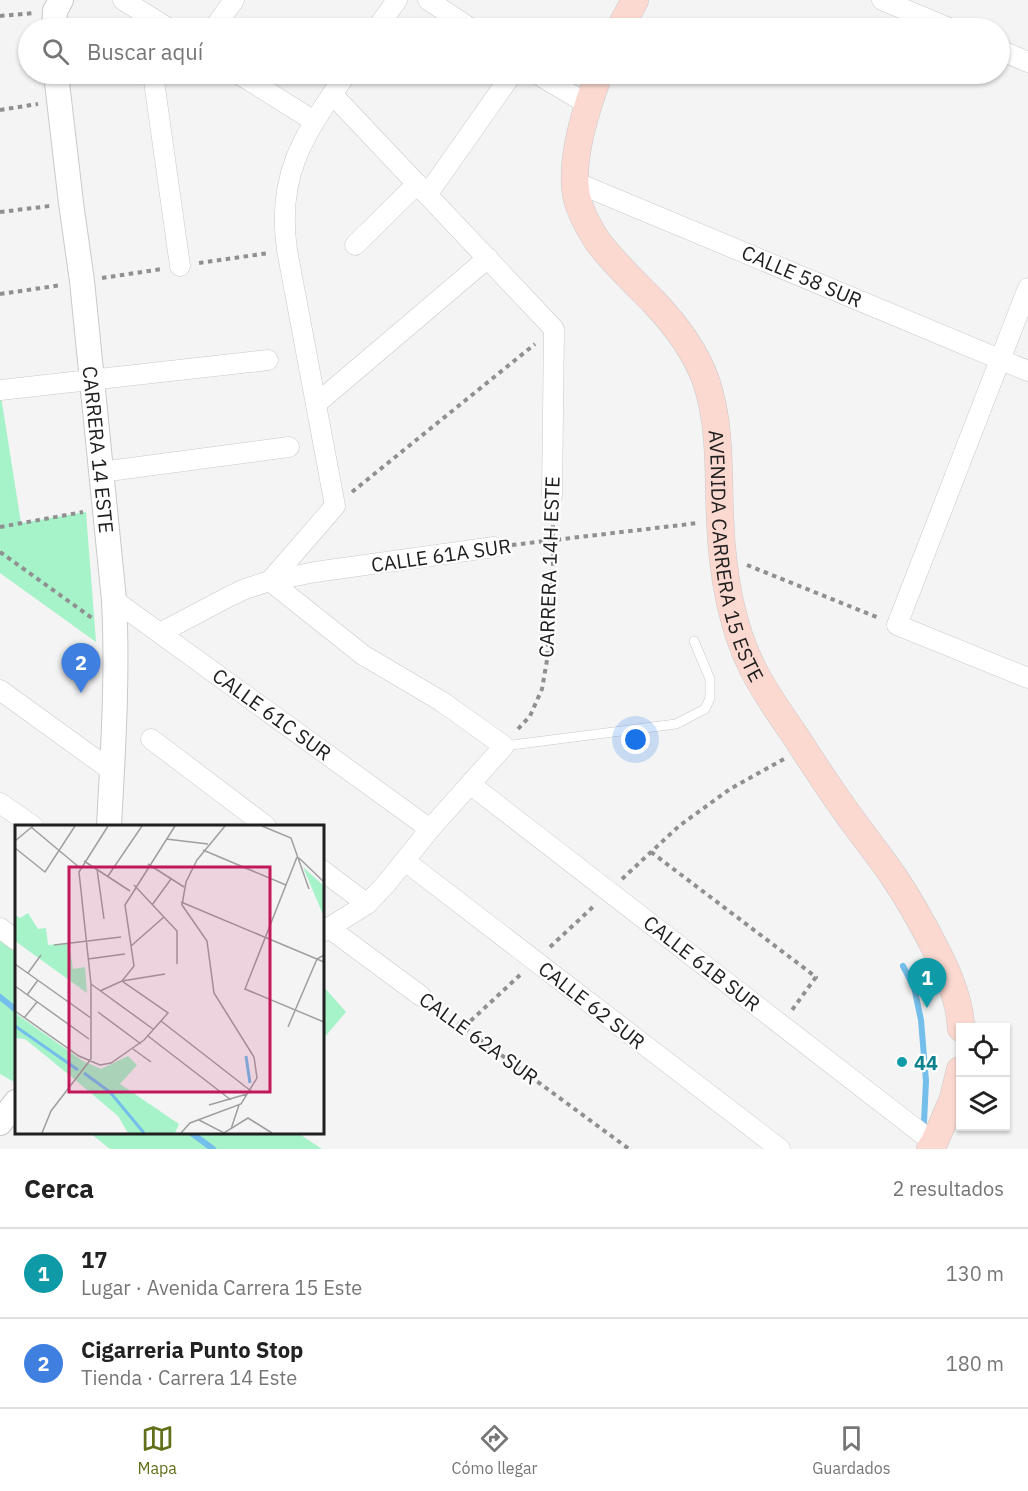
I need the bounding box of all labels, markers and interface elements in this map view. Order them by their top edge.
search box [18,18,1010,84]
icon: search [39,35,72,68]
text: Buscar aquí [87,37,203,66]
street label: CALLE 58 SUR [738,238,866,314]
street label: CARRERA 14 ESTE [77,365,121,534]
street label: AVENIDA CARRERA 15 ESTE [703,428,771,686]
street label: CARRERA 14H ESTE [532,476,566,658]
street label: CALLE 61A SUR [369,532,513,578]
pin: 2 [62,644,100,693]
street label: CALLE 61C SUR [207,662,337,766]
your location [621,725,650,754]
inset map [15,825,324,1134]
street label: CALLE 61B SUR [638,909,766,1017]
street label: CALLE 62 SUR [533,955,651,1055]
pin: 1 [908,958,946,1008]
street label: CALLE 62A SUR [414,986,544,1090]
map controls [956,1023,1010,1131]
button: locate [956,1023,1010,1077]
place label: 44 [914,1049,938,1076]
marker: 44 [895,1055,909,1069]
button: layers [956,1077,1010,1131]
text: Cerca [24,1171,94,1205]
text: 2 resultados [892,1175,1004,1202]
text: 17 [81,1245,107,1274]
text: 1 [38,1260,50,1287]
text: 130 m [946,1260,1004,1287]
text: Lugar · Avenida Carrera 15 Este [81,1274,362,1301]
text: Cigarreria Punto Stop [81,1335,304,1364]
text: 2 [38,1350,50,1377]
text: 180 m [946,1350,1004,1377]
text: Tienda · Carrera 14 Este [81,1364,297,1391]
tab: Mapa [137,1422,177,1478]
tab: Cómo llegar [452,1422,537,1478]
tab: Guardados [812,1422,891,1478]

